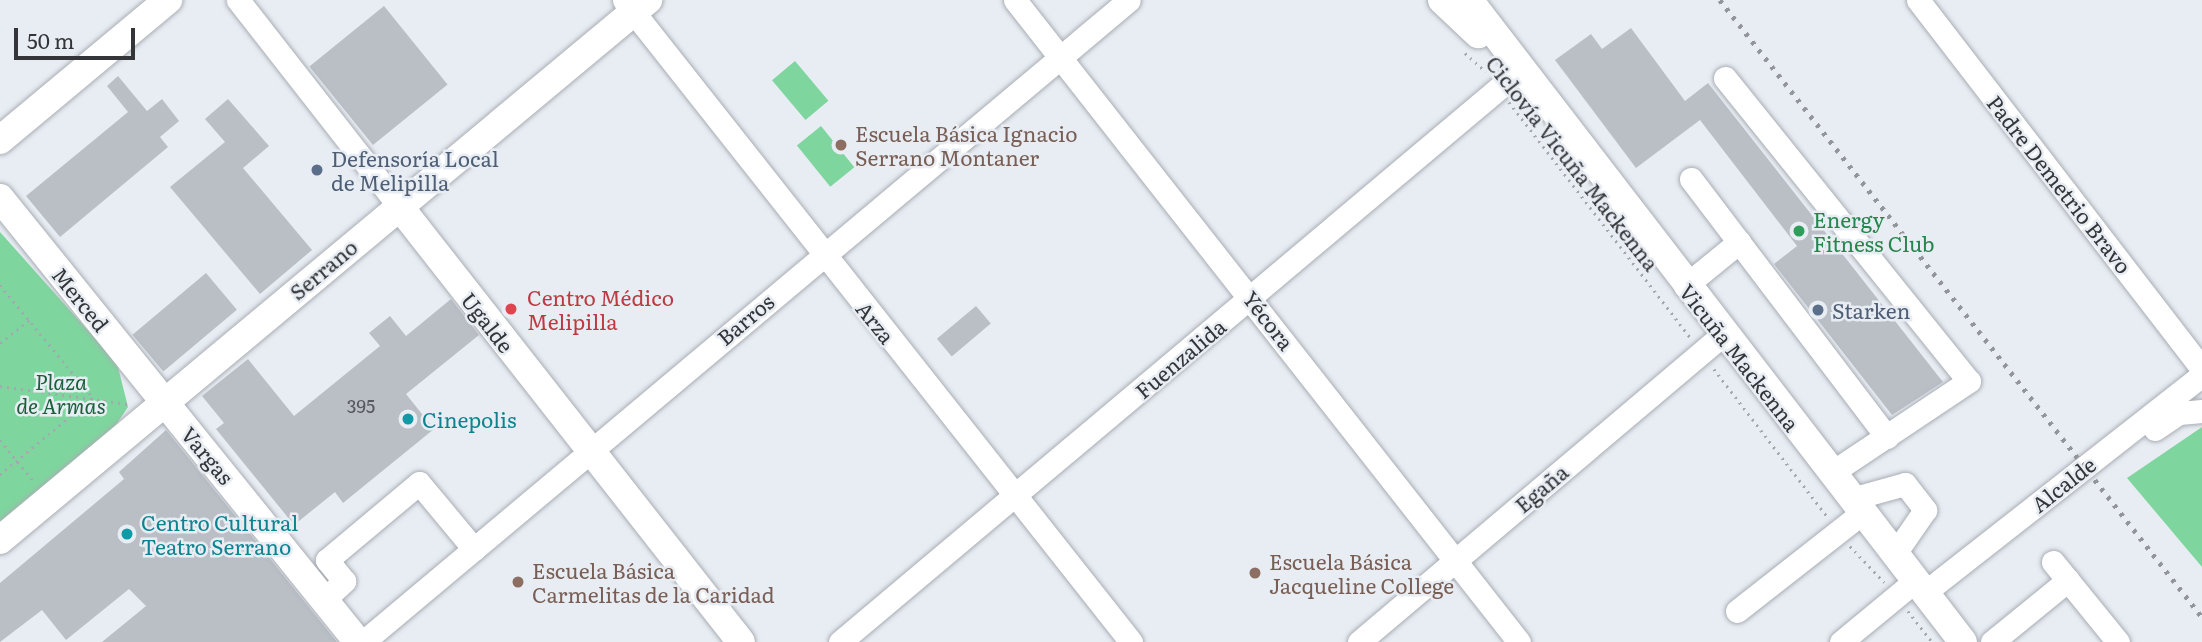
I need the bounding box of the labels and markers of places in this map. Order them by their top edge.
place label: Escuela Básica Ignacio Serrano Montaner [855,120,1077,170]
marker: Escuela Básica Ignacio Serrano Montaner [833,137,849,153]
place label: Defensoría Local de Melipilla [331,145,499,195]
marker: Defensoría Local de Melipilla [309,162,325,178]
place label: Energy Fitness Club [1813,206,1935,256]
marker: Energy Fitness Club [1791,223,1807,239]
place label: Centro Médico Melipilla [527,284,674,334]
place label: Starken [1832,297,1910,323]
marker: Centro Médico Melipilla [501,299,521,319]
marker: Starken [1810,302,1826,318]
place label: Cinepolis [422,406,517,432]
marker: Cinepolis [400,411,416,427]
place label: Centro Cultural Teatro Serrano [141,509,298,559]
marker: Centro Cultural Teatro Serrano [119,526,135,542]
place label: Escuela Básica Jacqueline College [1269,548,1454,598]
place label: Escuela Básica Carmelitas de la Caridad [532,557,775,607]
marker: Escuela Básica Jacqueline College [1247,565,1263,581]
marker: Escuela Básica Carmelitas de la Caridad [510,574,526,590]

